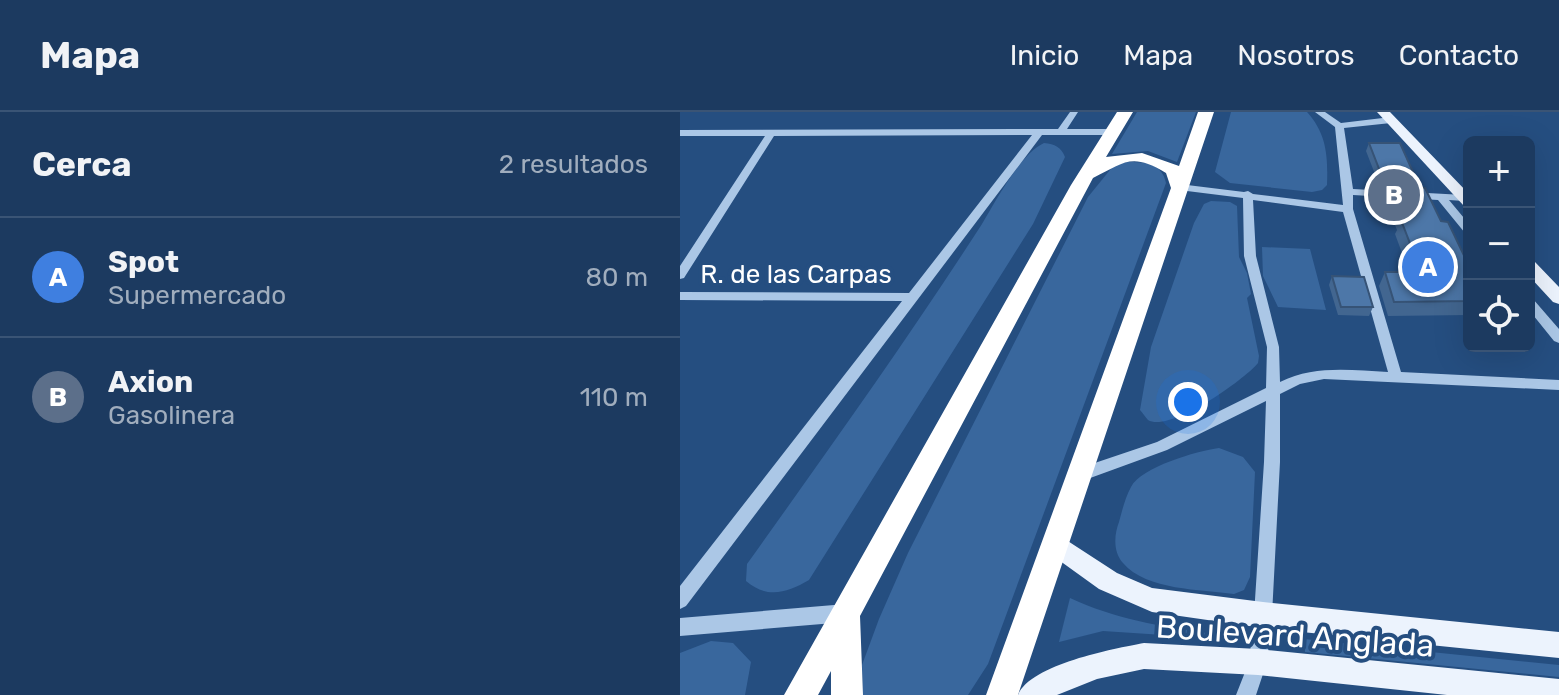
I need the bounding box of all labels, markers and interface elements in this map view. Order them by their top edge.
text: Mapa [40,32,140,78]
text: Inicio [1010,39,1079,72]
text: Mapa [1123,39,1193,72]
text: Nosotros [1237,39,1355,72]
text: Contacto [1399,39,1519,72]
map controls [1463,136,1535,352]
button: + [1463,136,1535,208]
text: Cerca [32,144,131,185]
text: 2 resultados [499,149,648,180]
pin: B [1368,165,1420,225]
button: − [1463,208,1535,280]
pin: A [1402,237,1454,297]
text: Spot [108,244,179,280]
street label: R. de las Carpas [700,259,892,290]
text: A [49,262,67,293]
text: 80 m [585,262,648,293]
text: Supermercado [108,280,286,311]
button: locate [1463,280,1535,352]
text: Axion [108,364,193,400]
text: B [49,382,67,413]
text: 110 m [580,382,648,413]
your location [1168,382,1208,422]
text: Gasolinera [108,400,235,431]
street label: Boulevard Anglada [1155,607,1435,665]

